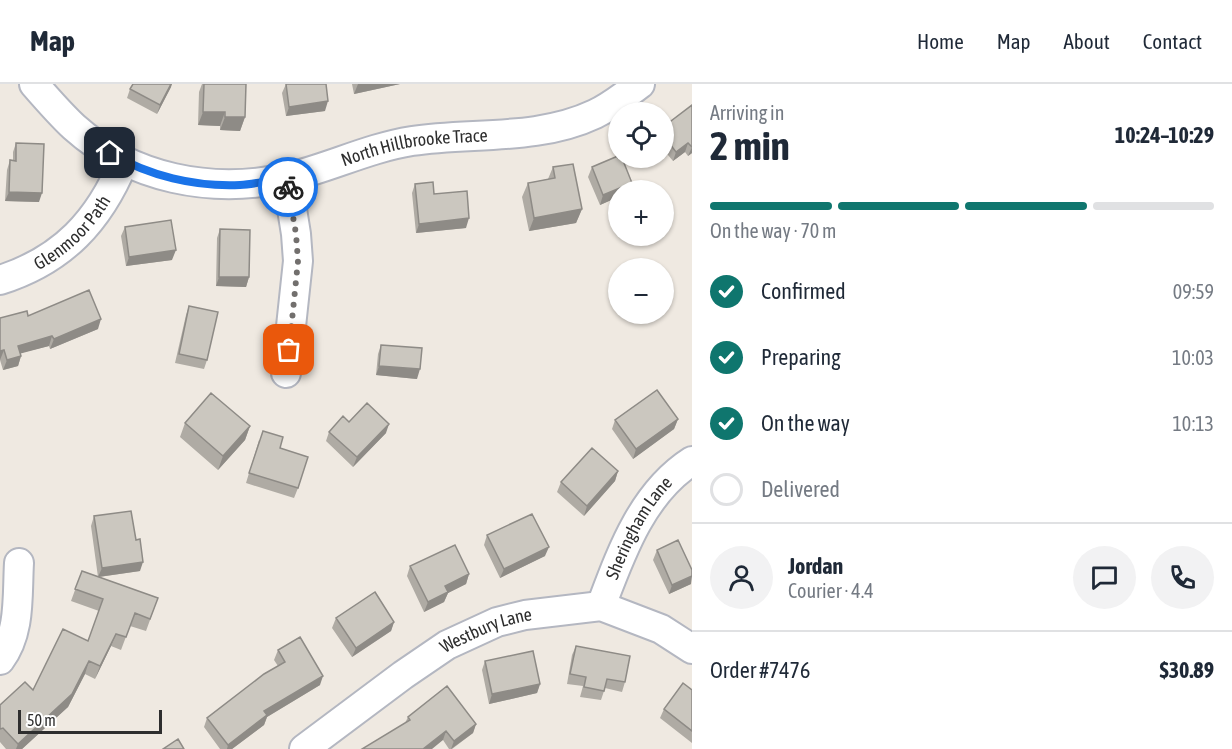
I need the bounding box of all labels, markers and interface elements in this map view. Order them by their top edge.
text: Map [30,25,75,57]
text: Home [917,29,964,53]
text: Map [997,29,1031,53]
text: About [1064,29,1110,53]
text: Contact [1143,29,1202,53]
text: Arriving in [710,101,784,124]
map controls [608,102,674,324]
button: locate [608,102,674,168]
text: 10:24–10:29 [1115,122,1214,148]
street label: North Hillbrooke Trace [338,124,488,170]
text: 2 min [710,124,790,168]
pin [84,127,135,178]
icon: home [93,136,126,169]
courier [258,157,318,217]
icon: bike [272,171,305,204]
button: + [608,180,674,246]
street label: Glenmoor Path [30,191,115,274]
text: On the way · 70 m [710,219,836,242]
button: − [608,258,674,324]
icon: check [710,275,743,308]
text: Confirmed [761,278,846,304]
text: 09:59 [1173,280,1214,303]
pin [263,324,314,375]
icon: bag [272,333,305,366]
icon: check [710,341,743,374]
text: Preparing [761,344,841,370]
text: 10:03 [1172,346,1214,369]
icon: check [710,407,743,440]
text: On the way [761,410,850,436]
text: 10:13 [1172,412,1214,435]
street label: Sheringham Lane [601,472,676,582]
text: Delivered [761,476,840,502]
button: person [710,546,773,609]
button: chat [1073,546,1136,609]
button: phone [1151,546,1214,609]
text: Jordan [788,553,843,579]
text: Courier · 4.4 [788,579,874,602]
street label: Westbury Lane [436,603,533,657]
text: Order #7476 [710,657,810,683]
text: $30.89 [1159,657,1214,683]
scale bar [18,707,162,734]
text: 50 m [27,711,56,729]

